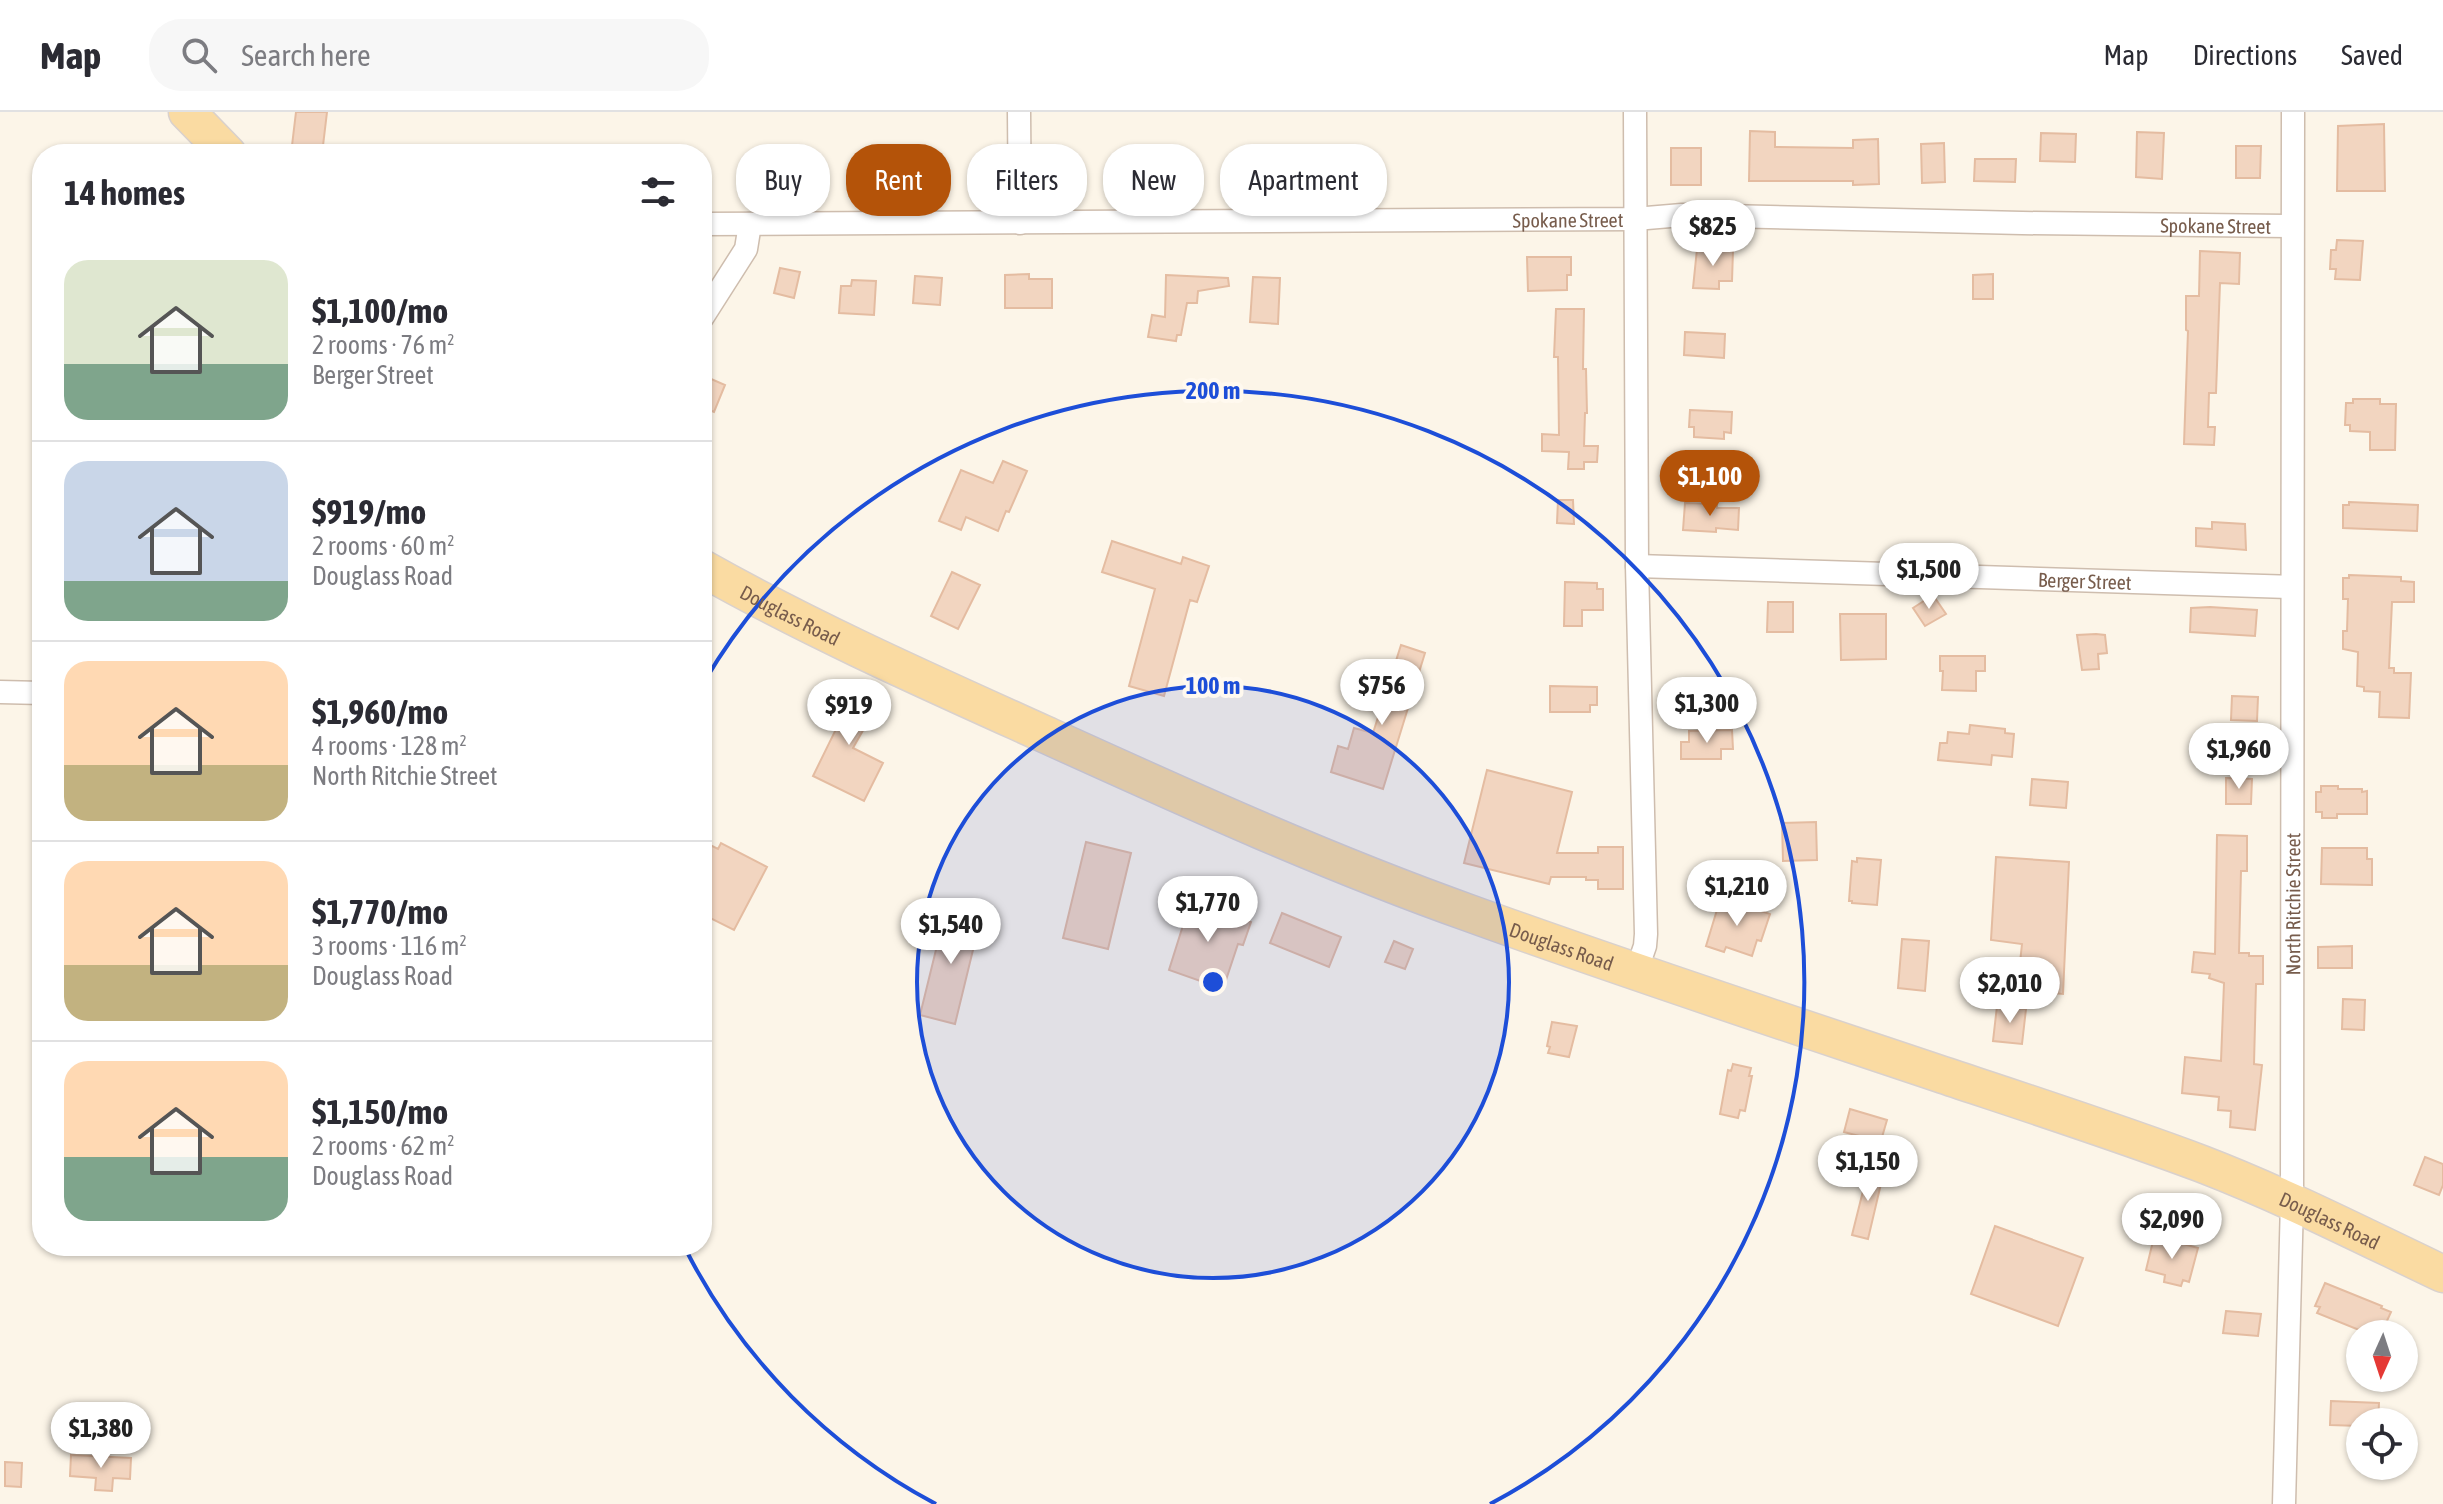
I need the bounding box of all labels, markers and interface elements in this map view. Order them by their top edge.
search box [149,19,709,91]
icon: search [177,33,221,77]
text: Map [40,34,101,77]
text: Search here [241,38,371,72]
text: Map [2104,39,2149,71]
text: Directions [2193,39,2297,71]
text: Saved [2341,39,2403,71]
chip: Buy [736,144,830,216]
chip: Rent [846,144,951,216]
chip: Filters [967,144,1087,216]
chip: New [1103,144,1204,216]
chip: Apartment [1220,144,1387,216]
icon: filters [636,170,680,214]
text: 14 homes [64,173,185,212]
pin: $825 [1666,200,1760,268]
street label: Spokane Street [1512,208,1624,231]
text: $825 [1689,211,1737,241]
street label: Spokane Street [2160,213,2272,237]
text: $1,100/mo [312,291,448,330]
icon: home [128,292,224,388]
text: 2 rooms · 76 m² [312,330,454,360]
text: Berger Street [312,360,434,390]
text: 200 m [1186,377,1240,404]
pin: $1,100 [1645,450,1775,518]
text: $1,100 [1678,461,1742,491]
text: $919/mo [312,492,426,531]
icon: home [128,493,224,589]
text: 2 rooms · 60 m² [312,531,454,561]
pin: $1,500 [1864,543,1994,611]
text: $1,500 [1897,554,1961,584]
text: Douglass Road [312,561,453,591]
street label: Berger Street [2038,567,2132,593]
street label: Douglass Road [737,580,844,650]
pin: $756 [1335,659,1429,727]
text: $756 [1358,670,1406,700]
text: 100 m [1186,672,1240,699]
pin: $1,300 [1642,677,1772,745]
pin: $919 [802,679,896,747]
text: $1,300 [1675,688,1739,718]
text: $919 [825,690,873,720]
text: $1,960/mo [312,692,448,731]
icon: home [128,693,224,789]
pin: $1,960 [2174,723,2304,791]
text: 4 rooms · 128 m² [312,731,467,761]
text: $1,960 [2207,734,2271,764]
text: North Ritchie Street [312,761,497,791]
street label: North Ritchie Street [2281,832,2304,976]
pin: $1,210 [1672,860,1802,928]
text: $1,210 [1705,871,1769,901]
pin: $1,770 [1143,876,1273,944]
text: $1,770 [1176,887,1240,917]
text: $1,770/mo [312,892,448,931]
icon: home [128,893,224,989]
pin: $1,540 [886,898,1016,966]
text: $1,540 [919,909,983,939]
street label: Douglass Road [1507,917,1617,975]
text: 3 rooms · 116 m² [312,931,467,961]
pin: $2,010 [1945,957,2075,1025]
text: Douglass Road [312,961,453,991]
centre of rings [1199,968,1227,996]
text: $2,010 [1978,968,2042,998]
text: $1,150/mo [312,1092,448,1131]
icon: home [128,1093,224,1189]
text: 2 rooms · 62 m² [312,1131,454,1161]
pin: $1,150 [1803,1135,1933,1203]
text: $1,150 [1836,1146,1900,1176]
text: Douglass Road [312,1161,453,1191]
street label: Douglass Road [2276,1187,2384,1254]
pin: $2,090 [2107,1193,2237,1261]
text: $2,090 [2140,1204,2204,1234]
north arrow [2346,1320,2418,1392]
map controls [2346,1320,2418,1480]
pin: $1,380 [36,1402,166,1470]
button: locate [2346,1408,2418,1480]
text: $1,380 [69,1413,133,1443]

